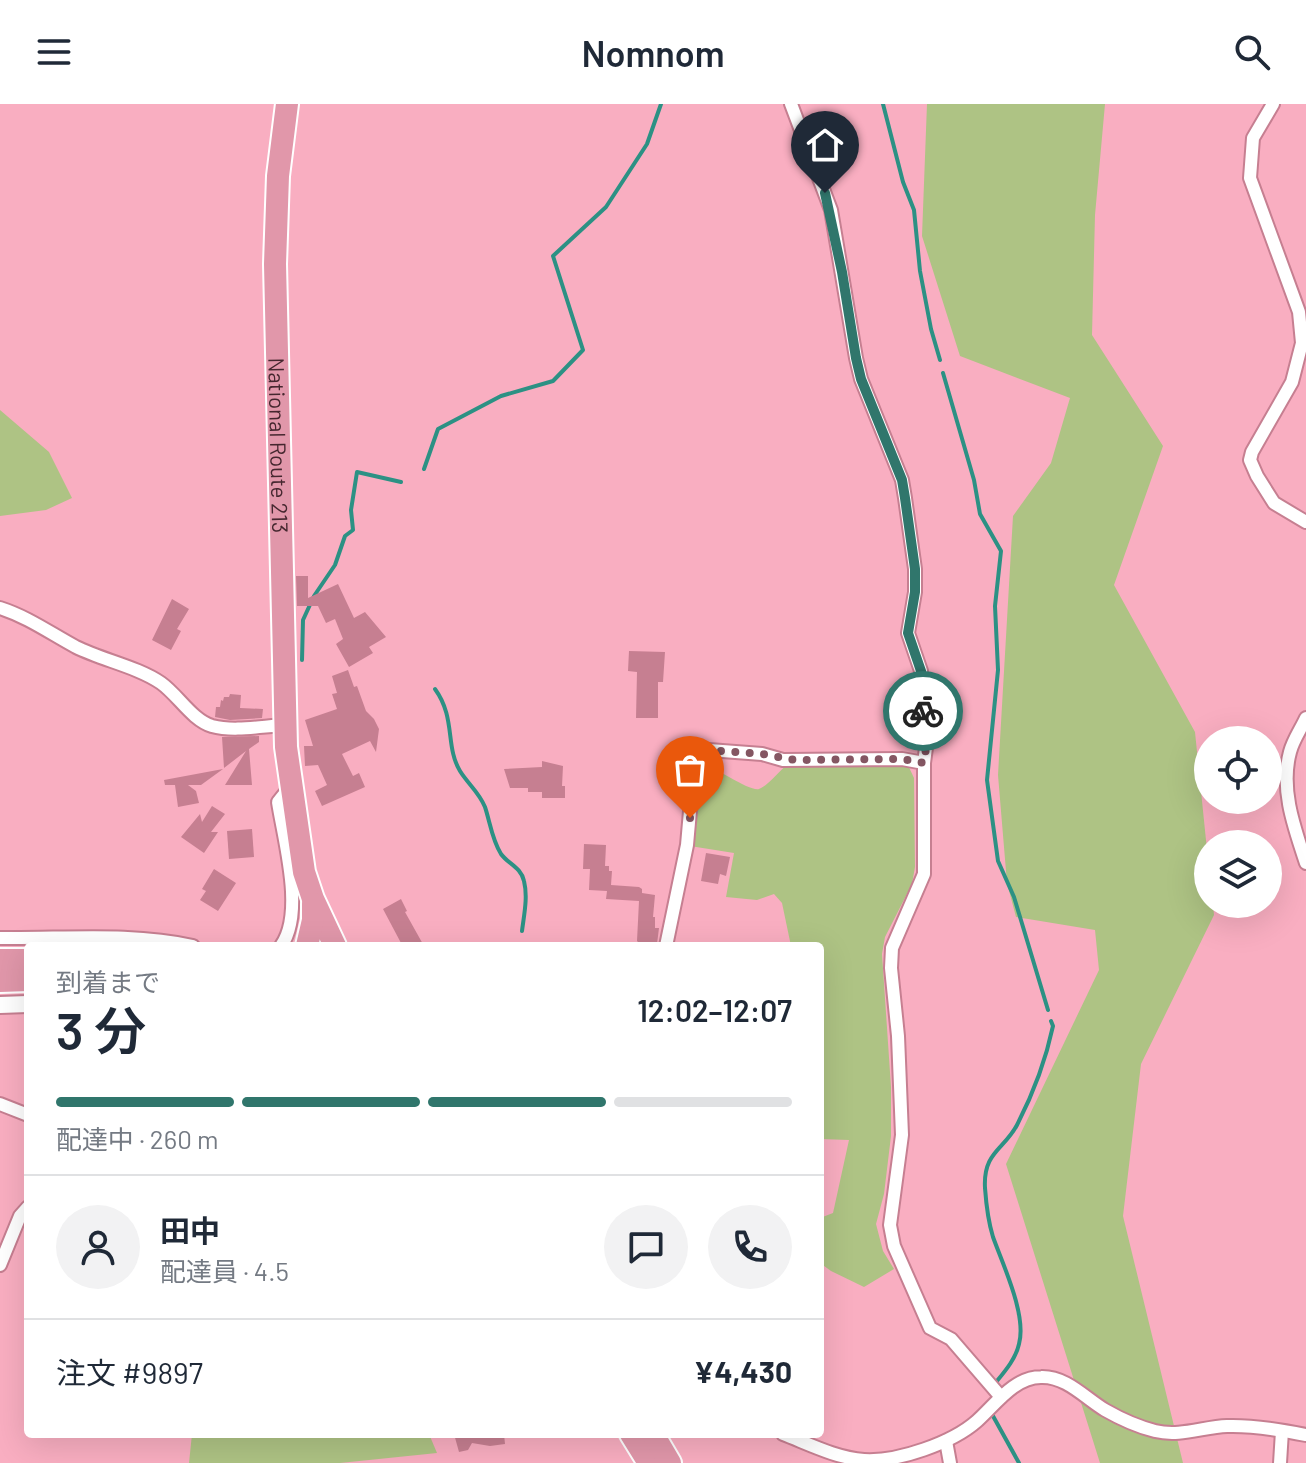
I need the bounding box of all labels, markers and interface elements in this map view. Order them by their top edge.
icon: menu [32,30,76,74]
icon: search [1230,30,1274,74]
text: Nomnom [581,31,725,74]
pin [791,111,859,193]
icon: home [803,123,847,167]
street label: National Route 213 [264,357,294,534]
courier [883,671,963,751]
icon: bike [901,689,945,733]
map controls [1194,726,1282,918]
button: locate [1194,726,1282,814]
pin [656,736,724,818]
icon: bag [668,748,712,792]
button: layers [1194,830,1282,918]
text: 到着まで [56,966,160,997]
text: 12:02–12:07 [637,992,792,1028]
text: 3 分 [56,998,146,1060]
text: 配達中 · 260 m [56,1123,219,1154]
button: person [56,1205,140,1289]
button: chat [604,1205,688,1289]
button: phone [708,1205,792,1289]
text: 田中 [160,1212,220,1248]
text: 配達員 · 4.5 [160,1255,289,1286]
text: ¥4,430 [694,1353,792,1389]
text: 注文 #9897 [56,1354,203,1390]

